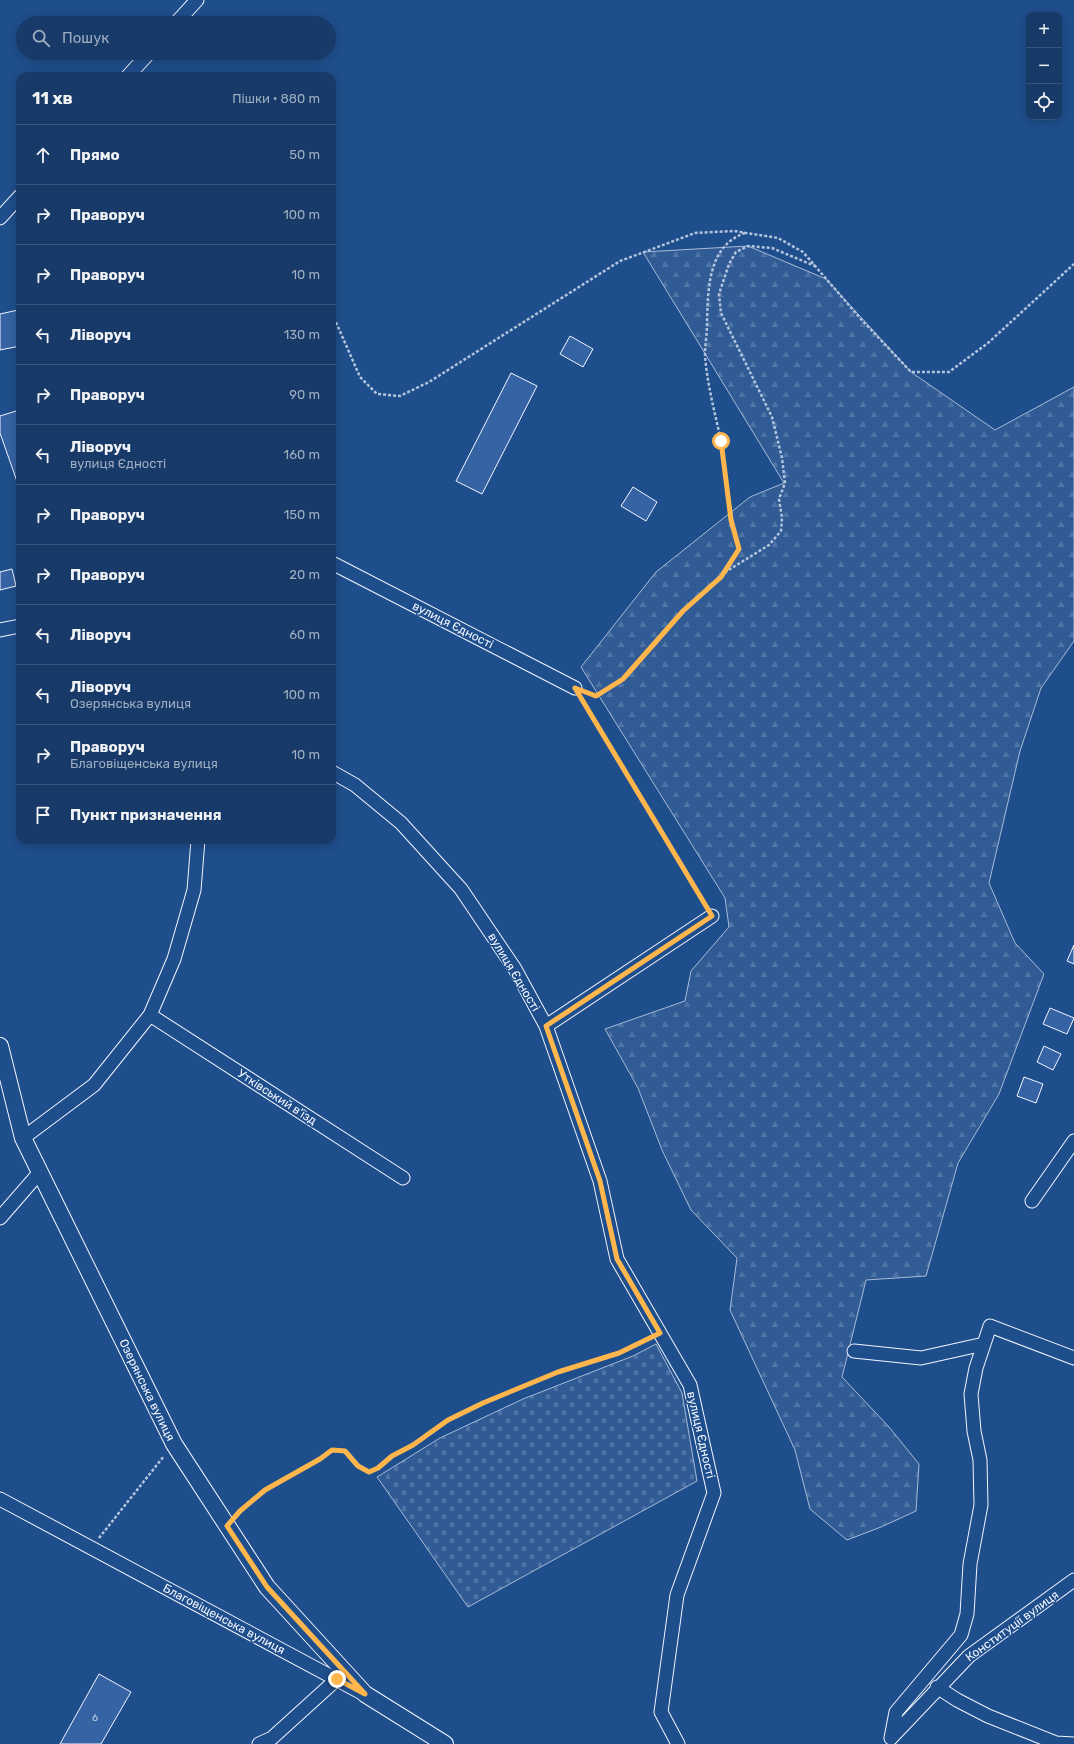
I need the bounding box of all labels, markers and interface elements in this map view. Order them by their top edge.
map controls [1026,12,1062,120]
button: + [1026,12,1062,48]
search box [16,16,336,60]
icon: search [30,27,52,49]
text: Пошук [62,29,109,47]
button: − [1026,48,1062,84]
button: locate [1026,84,1062,120]
text: 11 хв [32,88,73,108]
text: Пішки · 880 m [232,91,320,106]
icon: ahead [32,144,54,166]
text: Прямо [70,146,120,164]
text: 50 m [289,147,320,162]
icon: right [32,204,54,226]
text: Праворуч [70,206,145,224]
text: 100 m [283,207,320,222]
icon: right [32,264,54,286]
text: Праворуч [70,266,145,284]
text: 10 m [291,267,320,282]
icon: left [32,324,54,346]
text: Ліворуч [70,326,131,344]
text: 130 m [284,327,320,342]
icon: right [32,384,54,406]
text: Праворуч [70,386,145,404]
text: 90 m [289,387,320,402]
route start [712,432,730,450]
text: Ліворуч [70,438,131,456]
icon: left [32,444,54,466]
text: 160 m [284,447,320,462]
text: вулиця Єдності [70,456,166,471]
icon: right [32,504,54,526]
text: Праворуч [70,506,145,524]
text: 150 m [284,507,320,522]
icon: right [32,564,54,586]
text: Праворуч [70,566,145,584]
text: 20 m [289,567,320,582]
street label: вулиця Єдності [410,599,496,651]
icon: left [32,624,54,646]
text: Ліворуч [70,626,131,644]
text: 60 m [289,627,320,642]
text: Ліворуч [70,678,131,696]
icon: left [32,684,54,706]
text: 100 m [283,687,320,702]
text: Озерянська вулиця [70,696,191,711]
text: Праворуч [70,738,145,756]
icon: right [32,744,54,766]
text: 10 m [291,747,320,762]
text: Благовіщенська вулиця [70,756,218,771]
icon: arrive [32,804,54,826]
text: Пункт призначення [70,806,222,824]
street label: вулиця Єдності [485,930,543,1014]
street label: Утківський в'їзд [235,1066,319,1128]
street label: Озерянська вулиця [116,1337,178,1443]
street label: вулиця Єдності [684,1390,718,1480]
street label: Благовіщенська вулиця [161,1581,287,1657]
street label: Конституції вулиця [963,1588,1061,1664]
route end [328,1670,346,1688]
house number: 6 [92,1712,98,1724]

